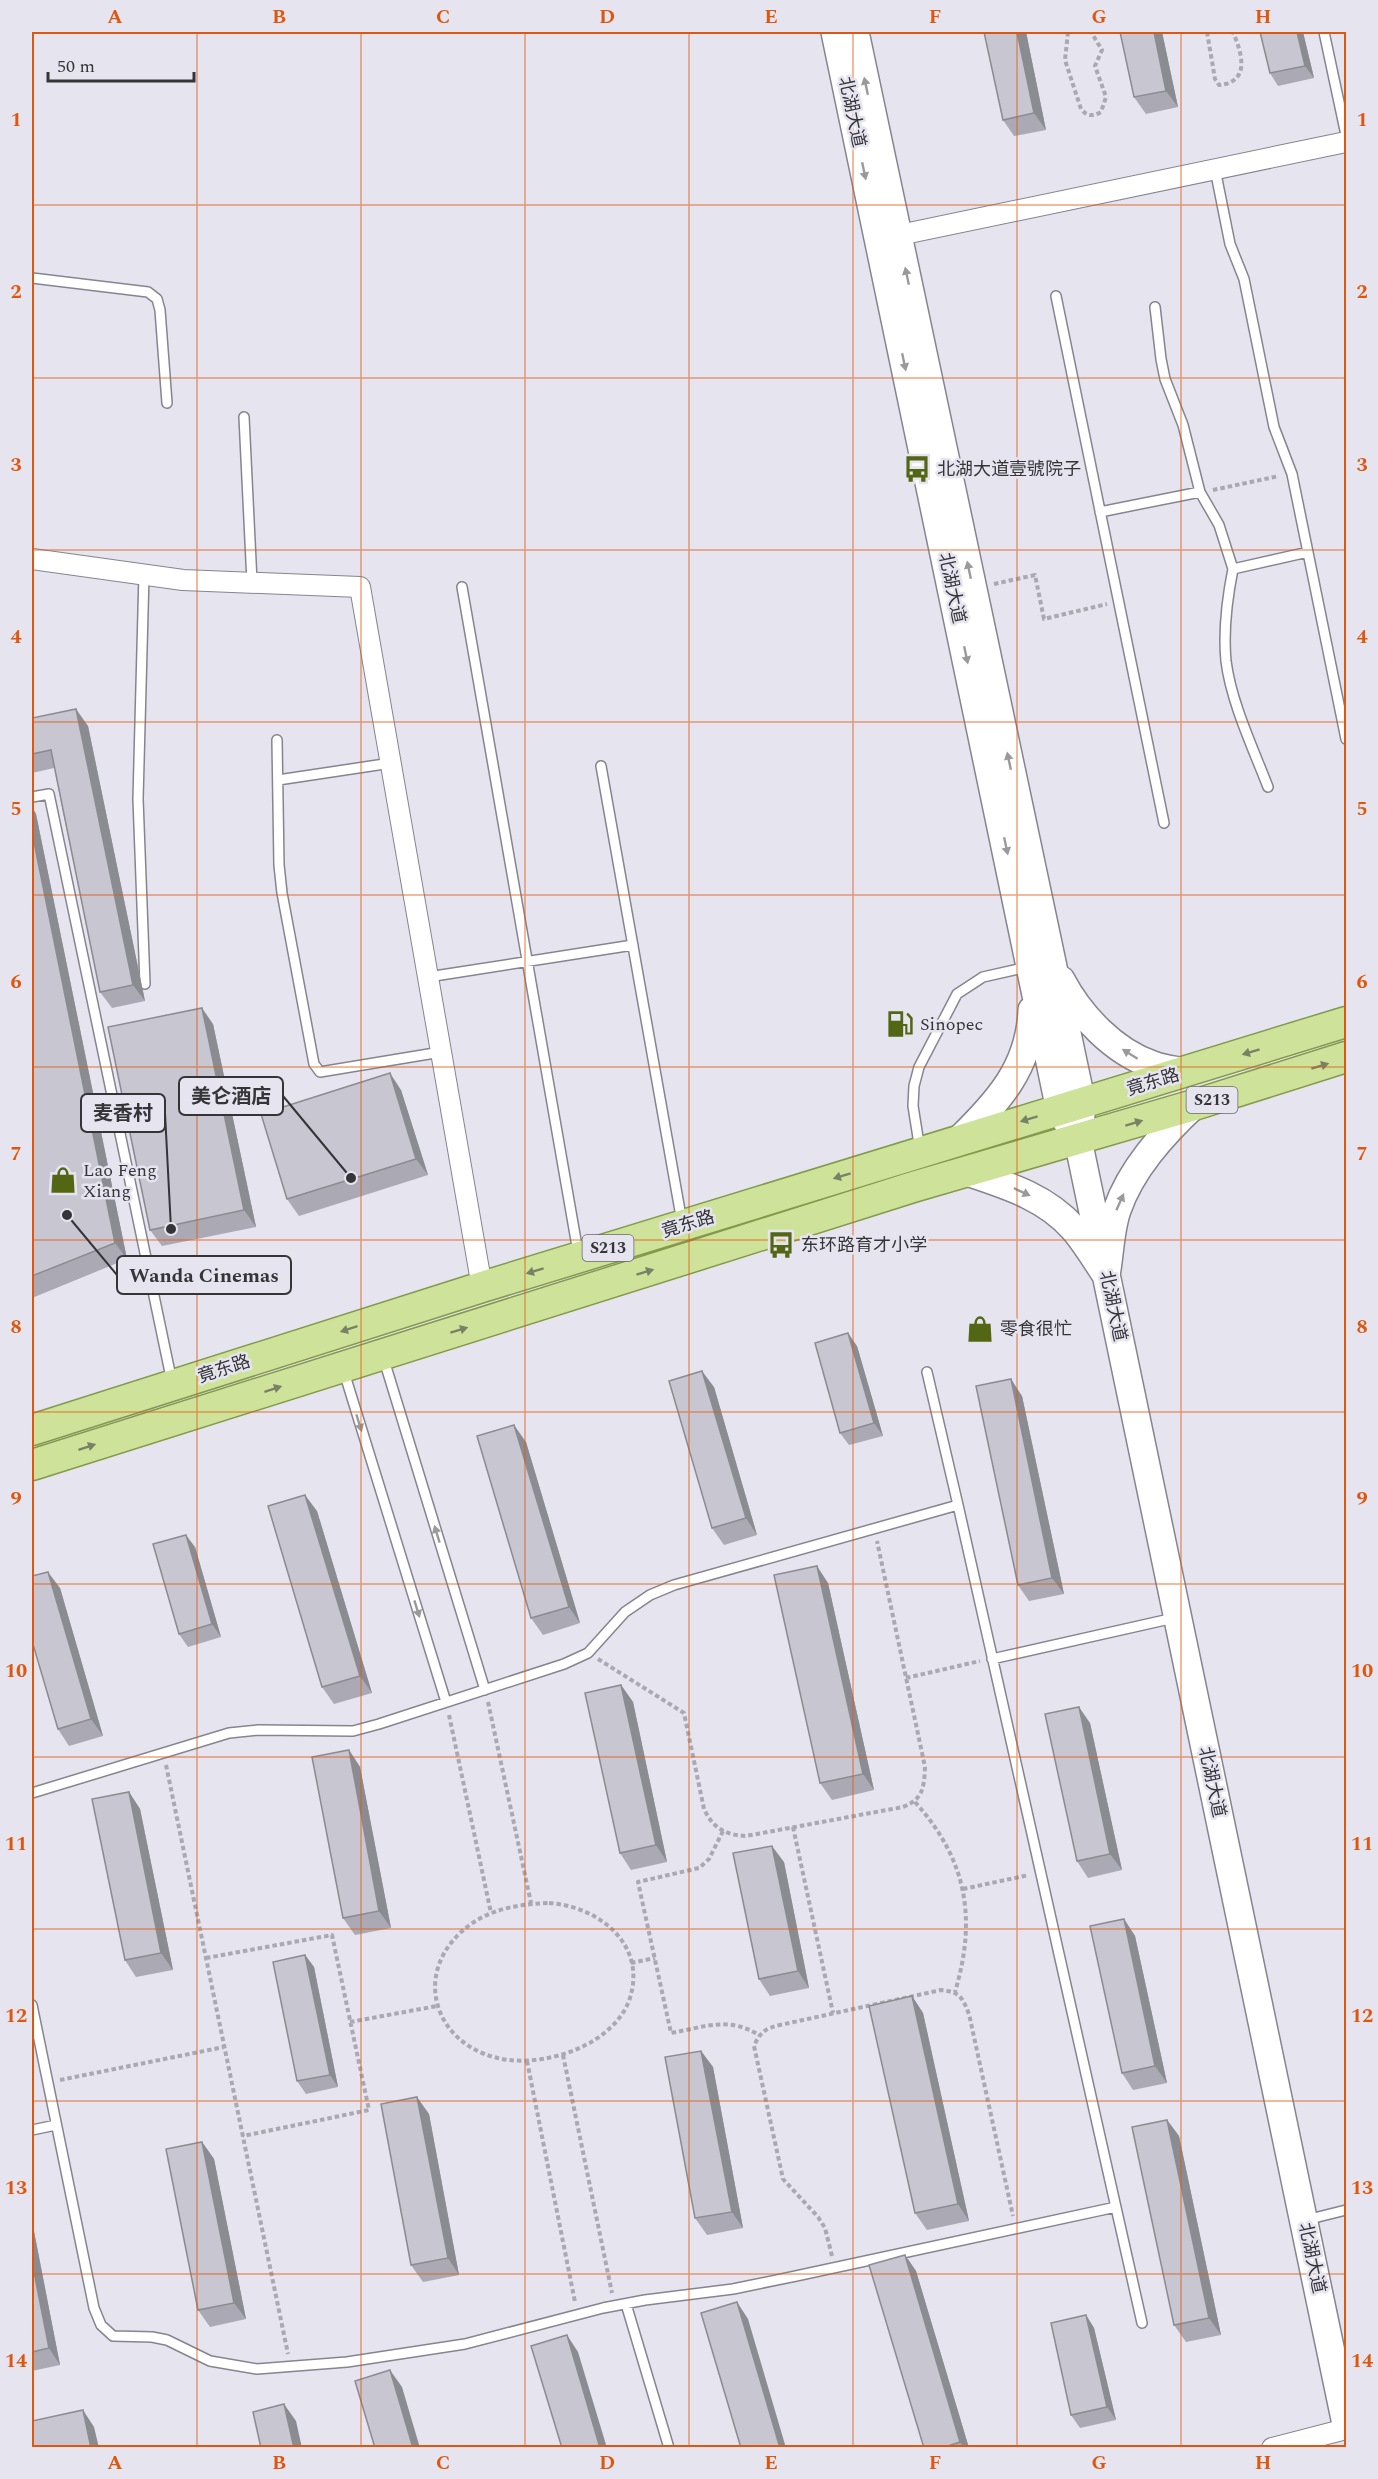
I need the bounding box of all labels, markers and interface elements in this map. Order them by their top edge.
text: A [107,2,123,32]
text: B [272,2,286,32]
text: C [436,2,450,32]
text: D [599,2,615,32]
text: E [764,2,778,32]
text: F [929,2,941,32]
text: G [1091,2,1107,32]
text: H [1255,2,1271,32]
scale bar [48,45,194,83]
text: 50 m [57,53,95,80]
street label: 北湖大道 [831,74,873,150]
one-way arrow [861,76,871,95]
text: 1 [10,105,22,135]
text: 1 [1356,105,1368,135]
one-way arrow [860,162,869,181]
one-way arrow [901,267,911,286]
text: 2 [10,277,22,307]
text: 2 [1356,277,1368,307]
one-way arrow [900,352,910,371]
text: 3 [10,450,22,480]
text: 3 [1356,450,1368,480]
bus stop icon: 北湖大道壹號院子 [902,454,932,484]
place label: 北湖大道壹號院子 [937,456,1081,483]
street label: 北湖大道 [931,550,973,626]
one-way arrow [964,560,973,579]
text: 4 [10,622,22,652]
text: 4 [1356,622,1368,652]
one-way arrow [962,646,971,665]
one-way arrow [1004,751,1013,770]
text: 5 [10,794,22,824]
text: 5 [1356,794,1368,824]
one-way arrow [1001,837,1011,856]
text: 6 [10,967,22,997]
text: 6 [1356,967,1368,997]
fuel station icon: Sinopec [885,1009,915,1039]
place label: Sinopec [920,1011,983,1038]
one-way arrow [1122,1048,1139,1059]
one-way arrow [1242,1048,1260,1057]
street label: 竟东路 [1123,1061,1183,1103]
one-way arrow [1311,1061,1329,1070]
callout: 美仑酒店 [179,1077,283,1115]
text: 美仑酒店 [191,1082,271,1112]
road number: S213 [1186,1087,1238,1113]
callout: 麦香村 [81,1094,165,1132]
text: 麦香村 [93,1099,153,1129]
one-way arrow [1020,1115,1038,1124]
one-way arrow [1125,1118,1143,1127]
text: 7 [10,1139,22,1169]
text: 7 [1356,1139,1368,1169]
place label: Lao Feng Xiang [83,1157,157,1205]
shop icon: Lao Feng Xiang [48,1165,78,1195]
one-way arrow [833,1172,851,1181]
one-way arrow [1014,1188,1031,1197]
one-way arrow [1116,1194,1125,1211]
street label: 竟东路 [658,1203,718,1245]
bus stop icon: 东环路育才小学 [766,1230,796,1260]
place label: 东环路育才小学 [801,1232,927,1259]
road number: S213 [582,1235,634,1261]
callout: Wanda Cinemas [117,1256,291,1294]
text: Wanda Cinemas [129,1261,279,1291]
one-way arrow [636,1266,654,1276]
one-way arrow [526,1267,544,1276]
street label: 北湖大道 [1092,1268,1134,1344]
text: 8 [10,1312,22,1342]
text: 8 [1356,1312,1368,1342]
shop icon: 零食很忙 [965,1314,995,1344]
place label: 零食很忙 [1000,1316,1072,1343]
one-way arrow [340,1325,358,1334]
one-way arrow [450,1325,468,1334]
street label: 竟东路 [194,1348,254,1390]
one-way arrow [264,1384,282,1393]
one-way arrow [355,1414,364,1432]
one-way arrow [78,1442,96,1452]
text: 9 [10,1484,22,1514]
text: 9 [1356,1484,1368,1514]
one-way arrow [432,1525,441,1543]
one-way arrow [413,1600,422,1618]
text: 10 [5,1656,27,1686]
text: 10 [1351,1656,1373,1686]
street label: 北湖大道 [1191,1744,1233,1820]
text: 11 [5,1829,27,1859]
text: 11 [1351,1829,1373,1859]
text: 12 [5,2001,27,2031]
text: 12 [1351,2001,1373,2031]
text: 13 [5,2173,27,2203]
text: 13 [1351,2173,1373,2203]
street label: 北湖大道 [1291,2220,1333,2296]
text: 14 [5,2346,27,2376]
text: 14 [1351,2346,1373,2376]
text: A [107,2448,123,2478]
text: B [272,2448,286,2478]
text: C [436,2448,450,2478]
text: D [599,2448,615,2478]
text: E [764,2448,778,2478]
text: F [929,2448,941,2478]
text: G [1091,2448,1107,2478]
text: H [1255,2448,1271,2478]

